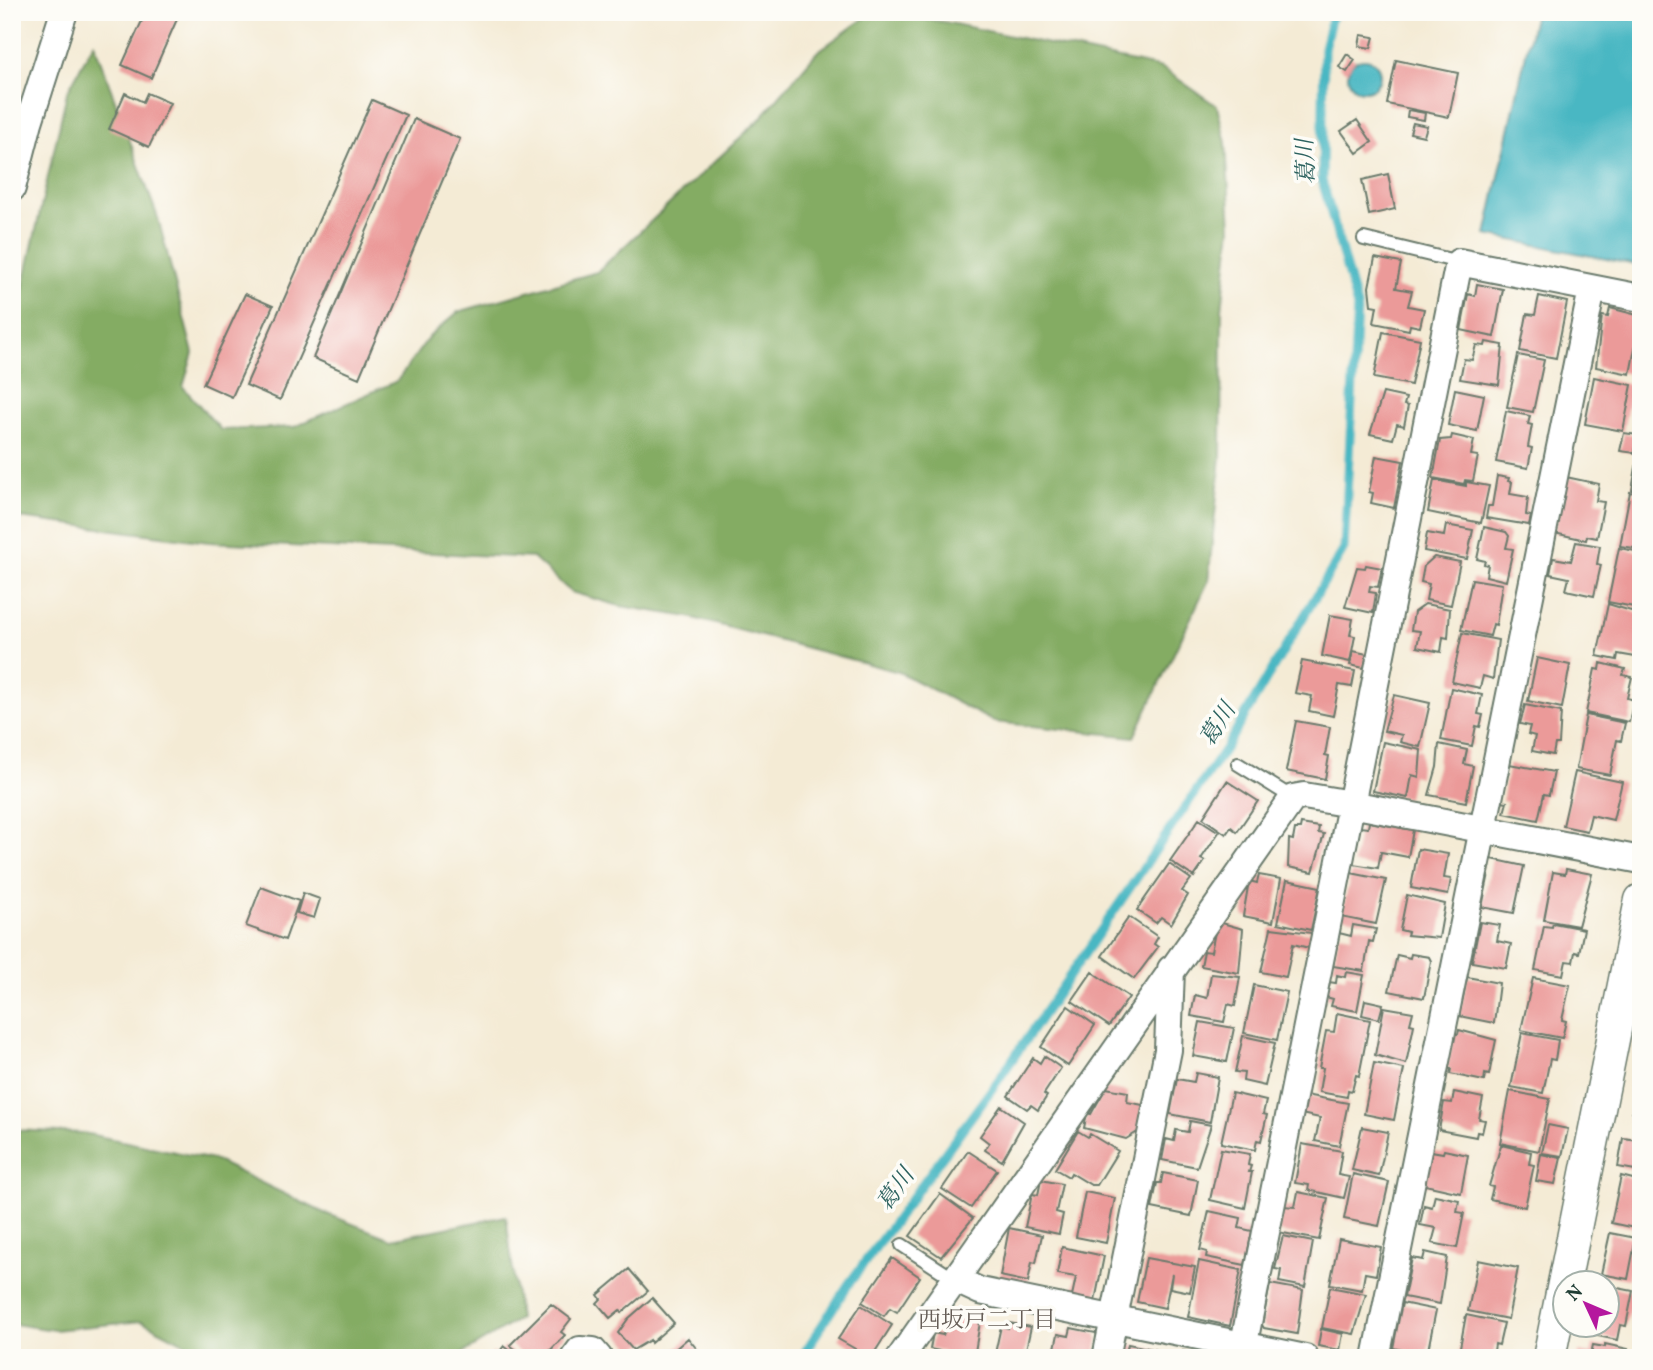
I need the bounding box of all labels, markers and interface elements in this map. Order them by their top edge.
water label: 葛川 [1290,135,1324,186]
water label: 葛川 [1193,695,1246,753]
water label: 葛川 [870,1160,925,1218]
north arrow [1552,1268,1622,1338]
text: N [1561,1279,1589,1308]
district label: 西坂戸二丁目 [918,1305,1056,1337]

